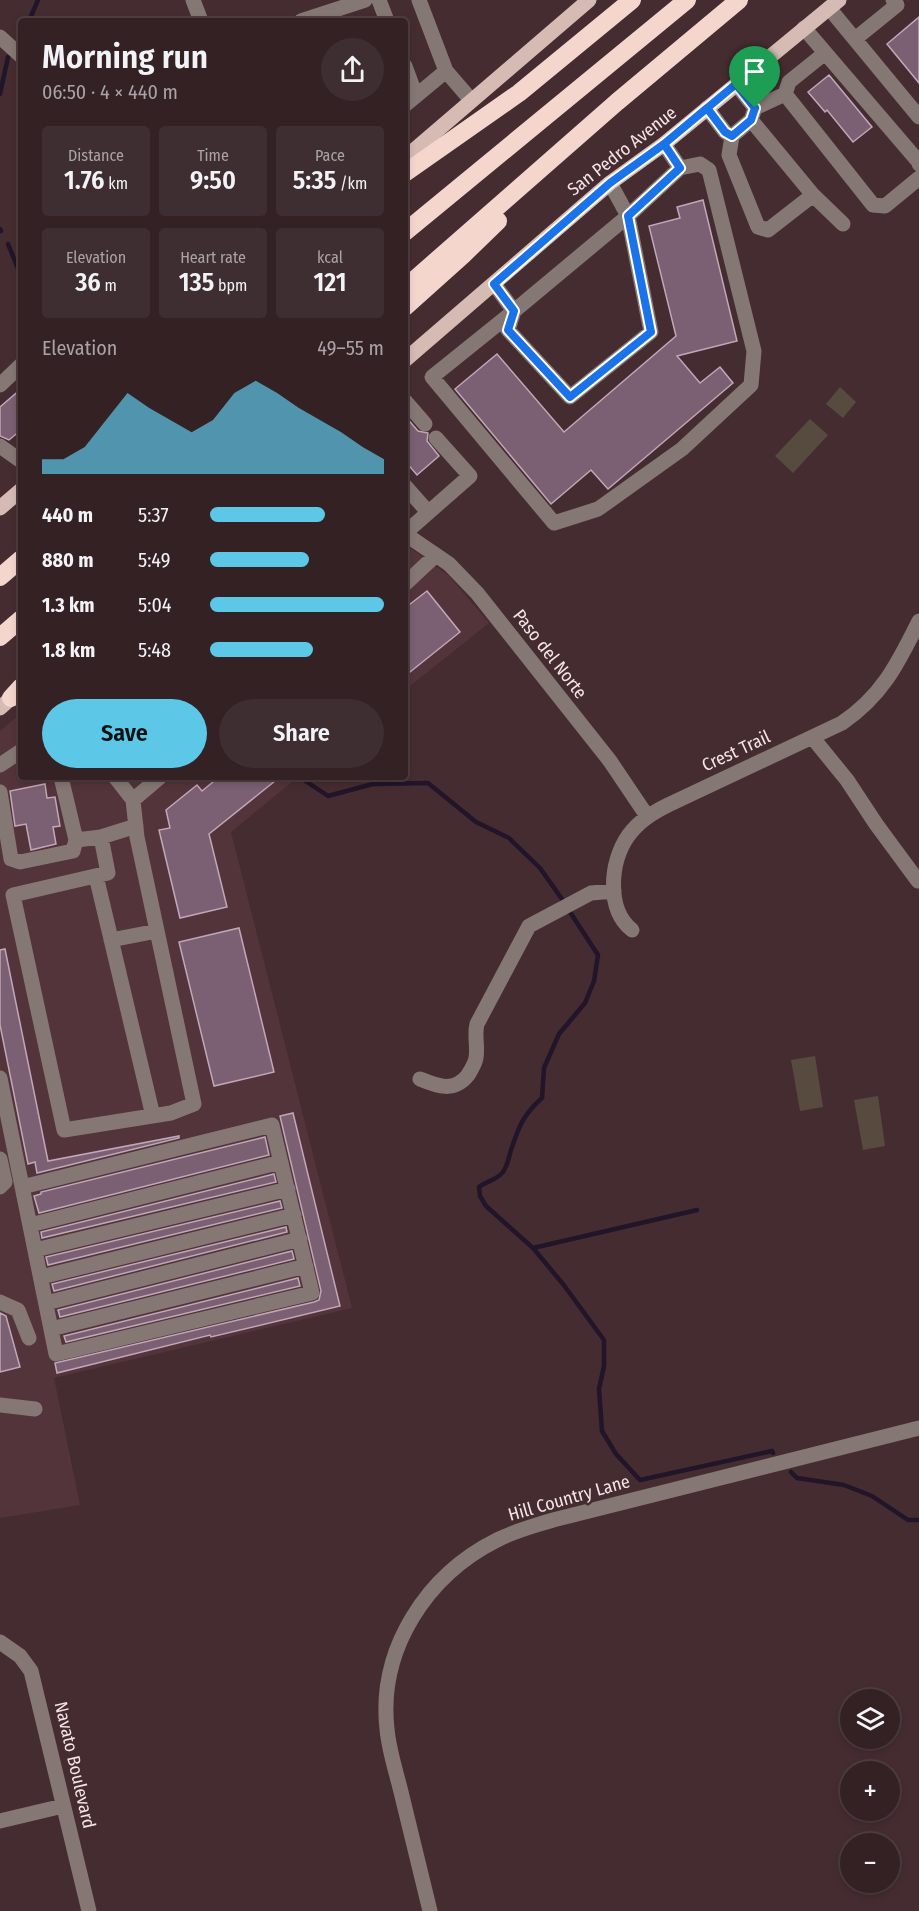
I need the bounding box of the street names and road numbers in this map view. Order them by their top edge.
street label: San Pedro Avenue [563,101,681,200]
street label: Paso del Norte [508,605,592,703]
street label: Crest Trail [698,726,774,776]
street label: Hill Country Lane [505,1470,633,1526]
street label: Navato Boulevard [50,1699,100,1831]

